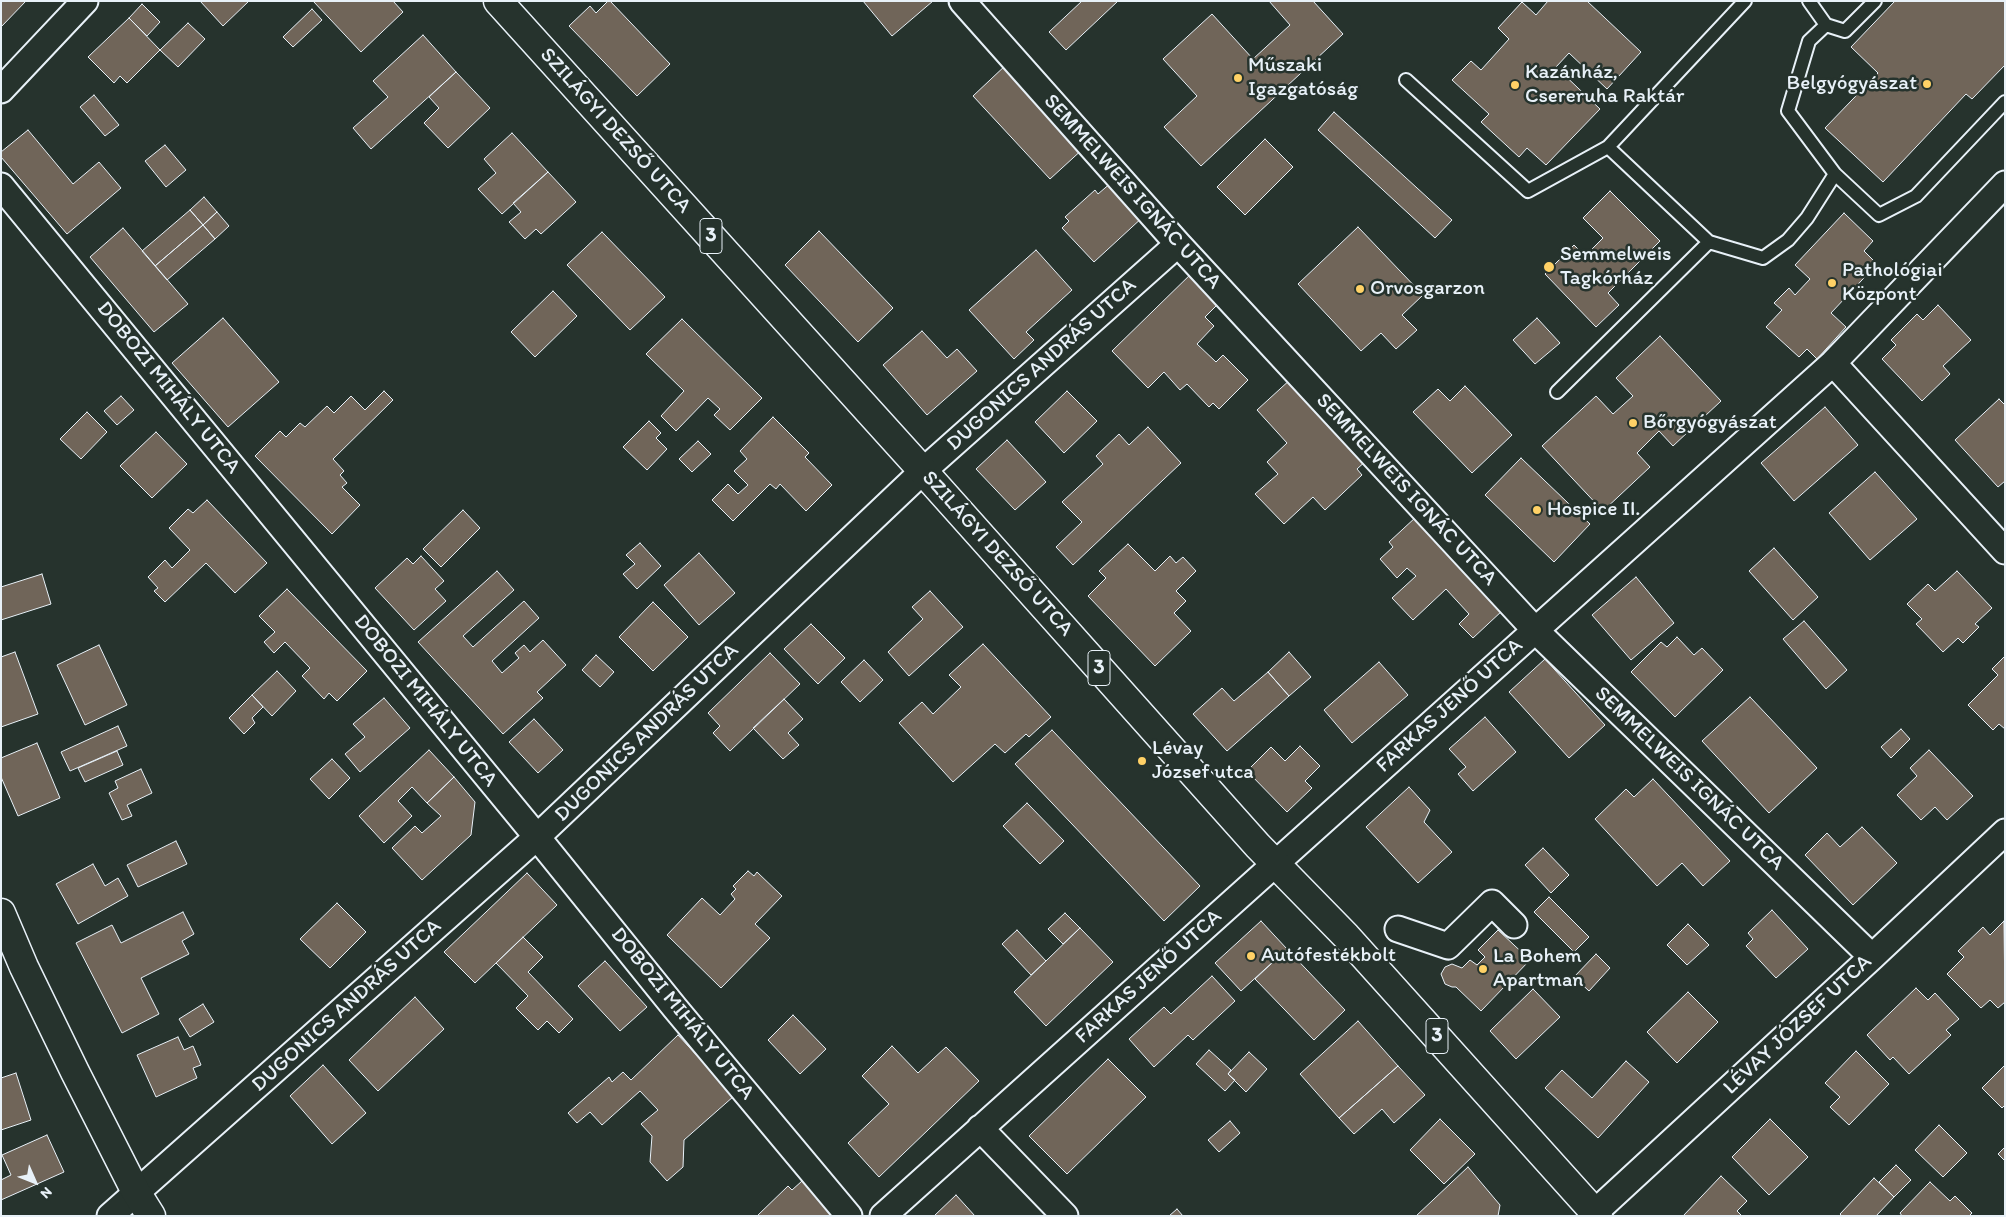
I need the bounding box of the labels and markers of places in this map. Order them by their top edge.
place label: Műszaki Igazgatóság [1248,53,1358,103]
place label: Kazánház, Csereruha Raktár [1525,60,1684,110]
place label: Belgyógyászat [1787,71,1917,97]
marker: Műszaki Igazgatóság [1232,72,1244,84]
marker: Belgyógyászat [1921,78,1933,90]
marker: Kazánház, Csereruha Raktár [1509,79,1521,91]
place label: Semmelweis Tagkórház [1560,242,1671,292]
place label: Pathológiai Központ [1842,258,1943,308]
marker: Semmelweis Tagkórház [1542,260,1556,274]
place label: Orvosgarzon [1370,276,1485,302]
marker: Pathológiai Központ [1826,277,1838,289]
marker: Orvosgarzon [1354,283,1366,295]
place label: Bőrgyógyászat [1643,410,1777,436]
marker: Bőrgyógyászat [1627,417,1639,429]
place label: Hospice II. [1547,497,1641,523]
marker: Hospice II. [1531,504,1543,516]
place label: Lévay József utca [1152,736,1254,786]
marker: Lévay József utca [1136,755,1148,767]
place label: Autófestékbolt [1261,943,1396,969]
place label: La Bohem Apartman [1493,944,1583,994]
marker: Autófestékbolt [1245,950,1257,962]
marker: La Bohem Apartman [1477,963,1489,975]

